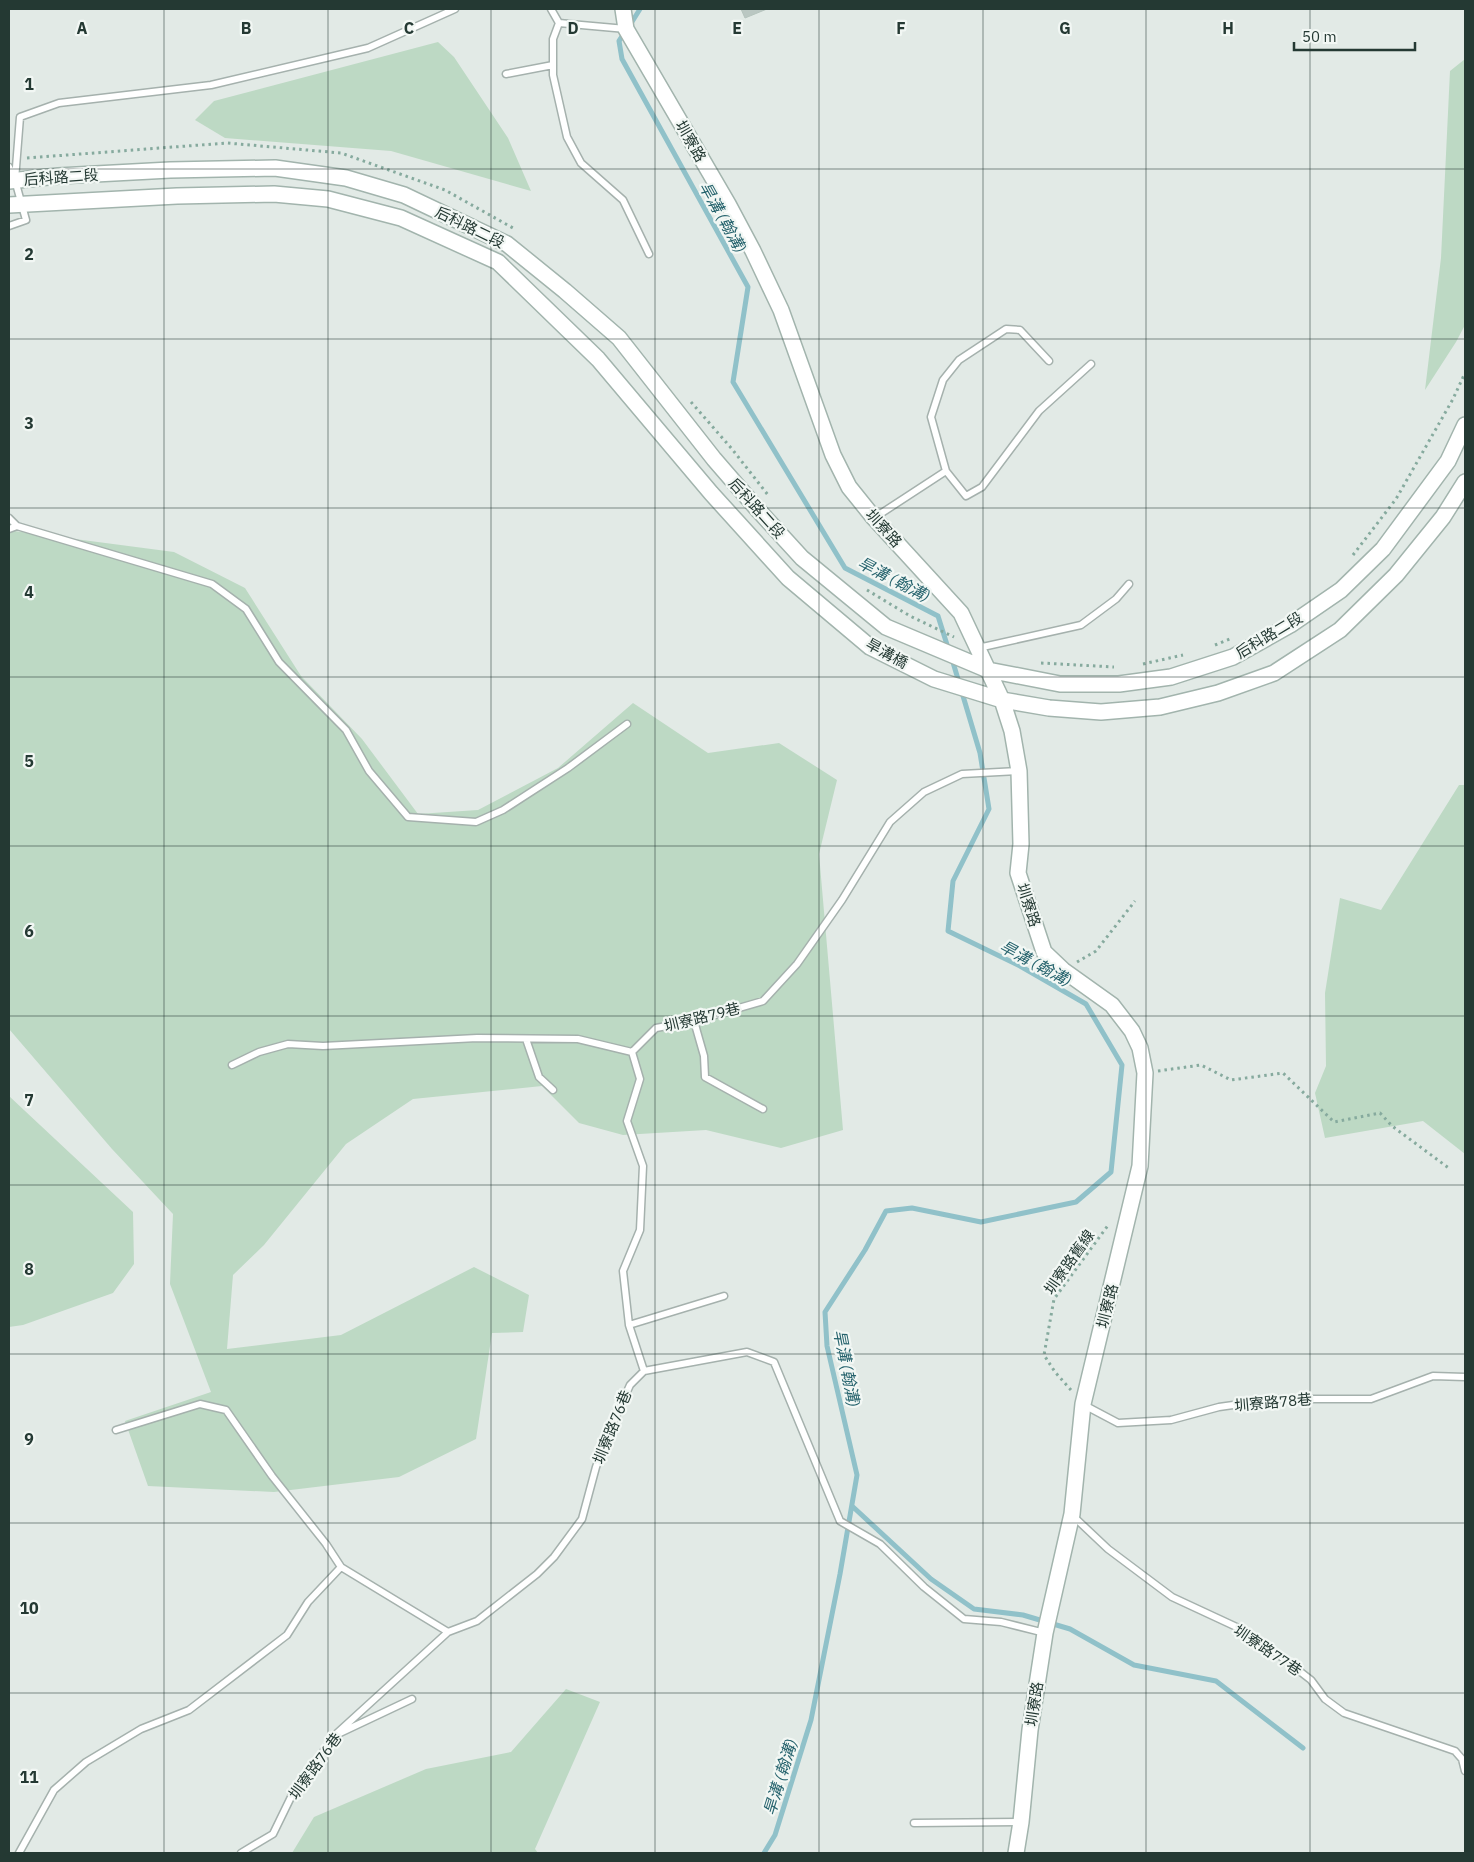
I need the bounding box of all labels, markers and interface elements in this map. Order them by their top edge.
text: A [77,18,88,38]
text: B [241,18,252,38]
text: C [404,18,414,38]
text: D [567,18,579,38]
text: E [732,18,742,38]
text: F [896,18,906,38]
text: G [1059,18,1071,38]
text: H [1222,18,1234,38]
scale bar [1294,20,1415,52]
text: 50 m [1302,27,1337,46]
text: 1 [24,74,34,94]
street label: 圳寮路 [672,117,710,165]
street label: 后科路二段 [23,165,99,189]
water label: 旱溝 (翰溝) [695,178,751,256]
street label: 后科路二段 [432,202,508,252]
text: 2 [24,244,34,264]
text: 3 [24,413,34,433]
street label: 后科路二段 [725,474,789,542]
street label: 圳寮路 [862,505,906,551]
water label: 旱溝 (翰溝) [855,552,933,606]
text: 4 [24,582,34,602]
street label: 后科路二段 [1232,608,1306,662]
street label: 旱溝橋 [863,634,911,672]
text: 5 [24,751,34,771]
street label: 圳寮路 [1013,881,1045,929]
text: 6 [24,921,34,941]
water label: 旱溝 (翰溝) [997,936,1075,990]
street label: 圳寮路79巷 [662,998,742,1036]
text: 7 [24,1090,34,1110]
street label: 圳寮路舊線 [1040,1226,1098,1298]
text: 8 [24,1259,34,1279]
street label: 圳寮路 [1092,1282,1122,1330]
water label: 旱溝 (翰溝) [830,1328,864,1408]
street label: 圳寮路76巷 [589,1387,635,1467]
street label: 圳寮路78巷 [1233,1389,1313,1415]
text: 9 [24,1429,34,1449]
text: 10 [19,1598,39,1618]
street label: 圳寮路77巷 [1230,1620,1306,1680]
street label: 圳寮路 [1021,1680,1047,1728]
street label: 圳寮路76巷 [284,1729,346,1803]
water label: 旱溝 (翰溝) [759,1737,801,1817]
text: 11 [19,1767,39,1787]

